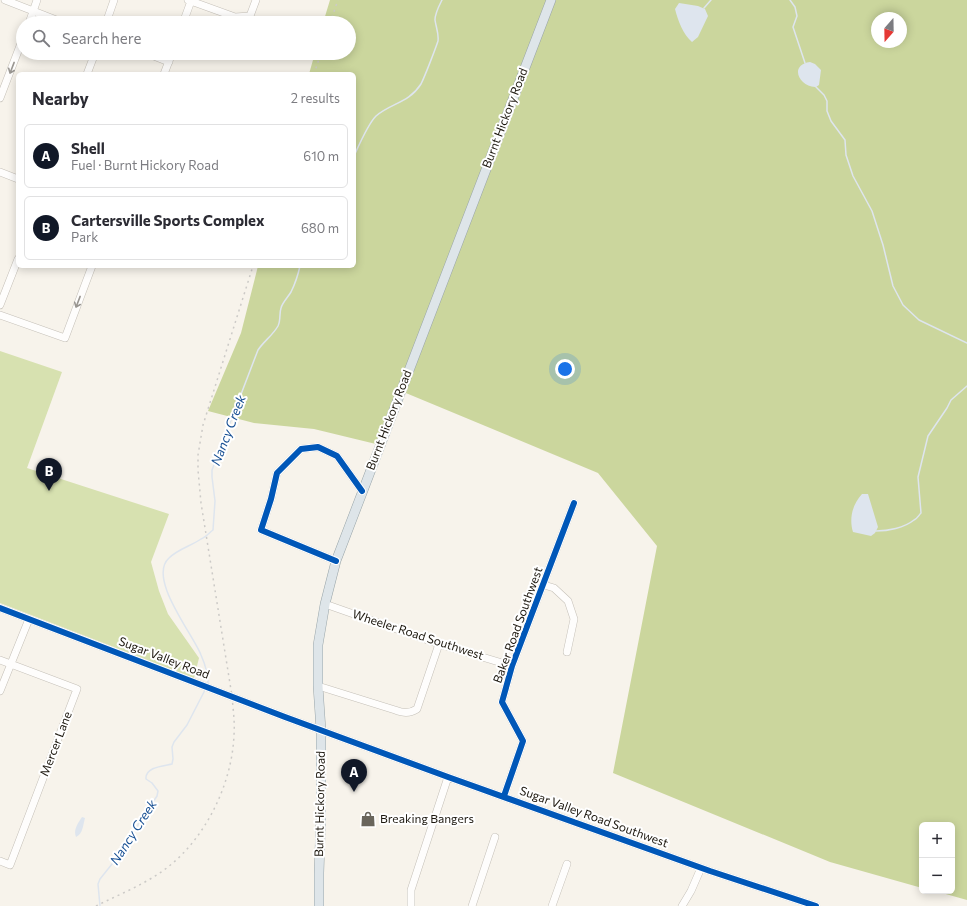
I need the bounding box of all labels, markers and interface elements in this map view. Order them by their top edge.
north arrow [871,12,907,48]
search box [16,16,356,60]
icon: search [30,27,52,49]
text: Search here [62,29,141,47]
one-way arrow [7,61,15,73]
street label: Burnt Hickory Road [479,66,530,170]
text: Nearby [32,88,89,109]
text: 2 results [291,90,340,106]
text: Shell [71,139,105,157]
text: A [41,148,51,164]
text: 610 m [303,148,339,164]
text: Fuel · Burnt Hickory Road [71,157,219,173]
text: Cartersville Sports Complex [71,211,265,229]
text: B [42,220,50,236]
text: 680 m [301,220,339,236]
text: Park [71,229,98,245]
one-way arrow [74,296,82,308]
your location [555,359,575,379]
street label: Burnt Hickory Road [363,368,414,472]
water label: Nancy Creek [207,392,249,468]
pin: B [36,458,62,491]
street label: Baker Road Southwest [490,565,545,685]
street label: Wheeler Road Southwest [351,606,486,662]
street label: Sugar Valley Road [117,633,212,681]
street label: Mercer Lane [36,709,74,778]
street label: Burnt Hickory Road [311,751,327,857]
pin: A [341,759,367,792]
street label: Sugar Valley Road Southwest [518,783,671,850]
water label: Nancy Creek [106,796,160,868]
shop icon: Breaking Bangers [359,810,377,828]
place label: Breaking Bangers [380,811,474,825]
map controls [919,822,955,894]
button: + [919,822,955,858]
button: − [919,858,955,894]

